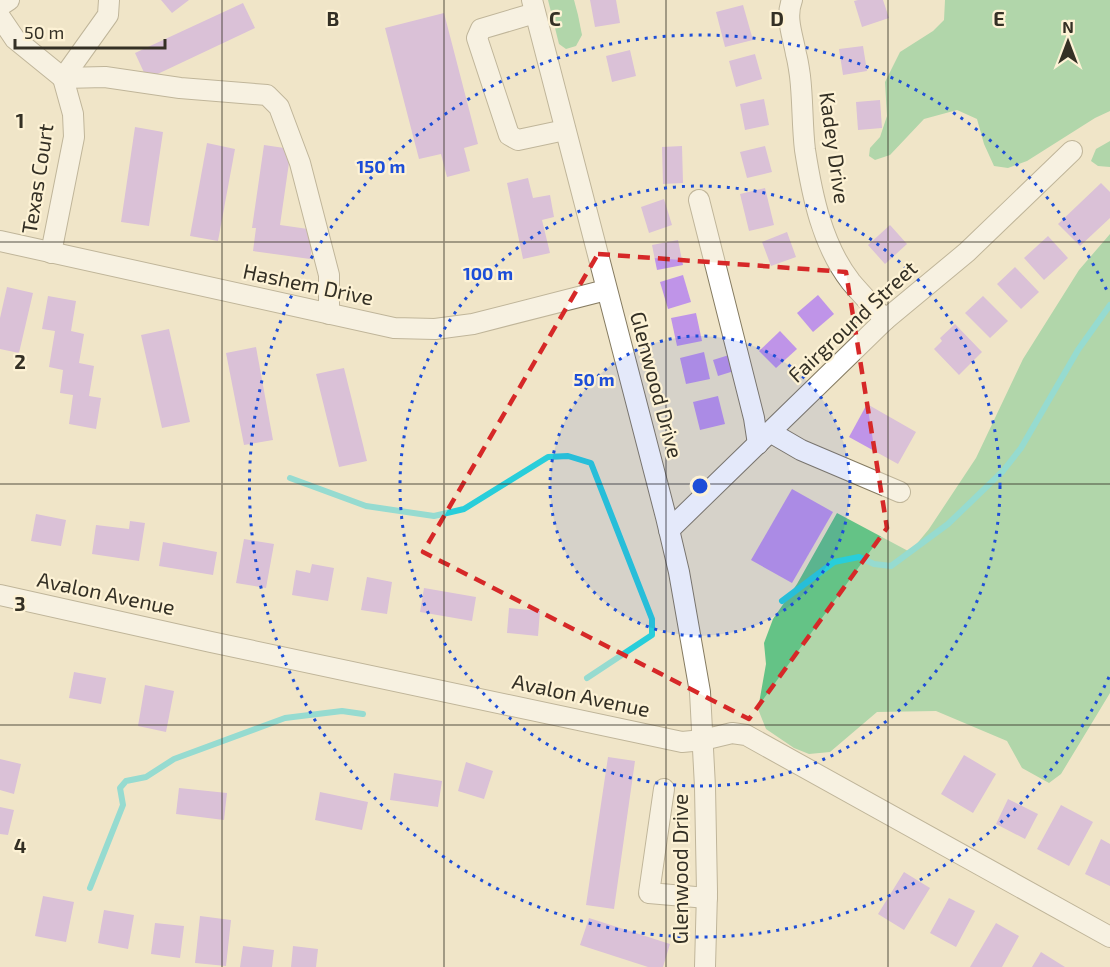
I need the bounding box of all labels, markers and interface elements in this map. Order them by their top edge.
text: B [327,6,339,30]
text: C [549,6,561,30]
text: D [770,6,784,30]
text: E [993,6,1005,30]
scale bar [15,12,165,50]
north arrow [1038,12,1098,72]
text: N [1062,17,1074,36]
text: 50 m [24,21,64,43]
street label: Kadey Drive [815,90,856,205]
text: 1 [16,108,24,132]
street label: Texas Court [15,122,58,236]
text: 150 m [357,155,405,177]
street label: Fairground Street [782,255,922,387]
street label: Hashem Drive [241,258,376,310]
text: 100 m [463,262,513,284]
street label: Glenwood Drive [626,309,689,461]
text: 2 [14,349,26,373]
text: 50 m [573,368,615,390]
centre of rings [690,476,710,496]
street label: Avalon Avenue [35,566,177,619]
text: 3 [14,591,26,615]
street label: Avalon Avenue [510,668,652,721]
street label: Glenwood Drive [667,794,692,944]
text: 4 [14,833,27,857]

